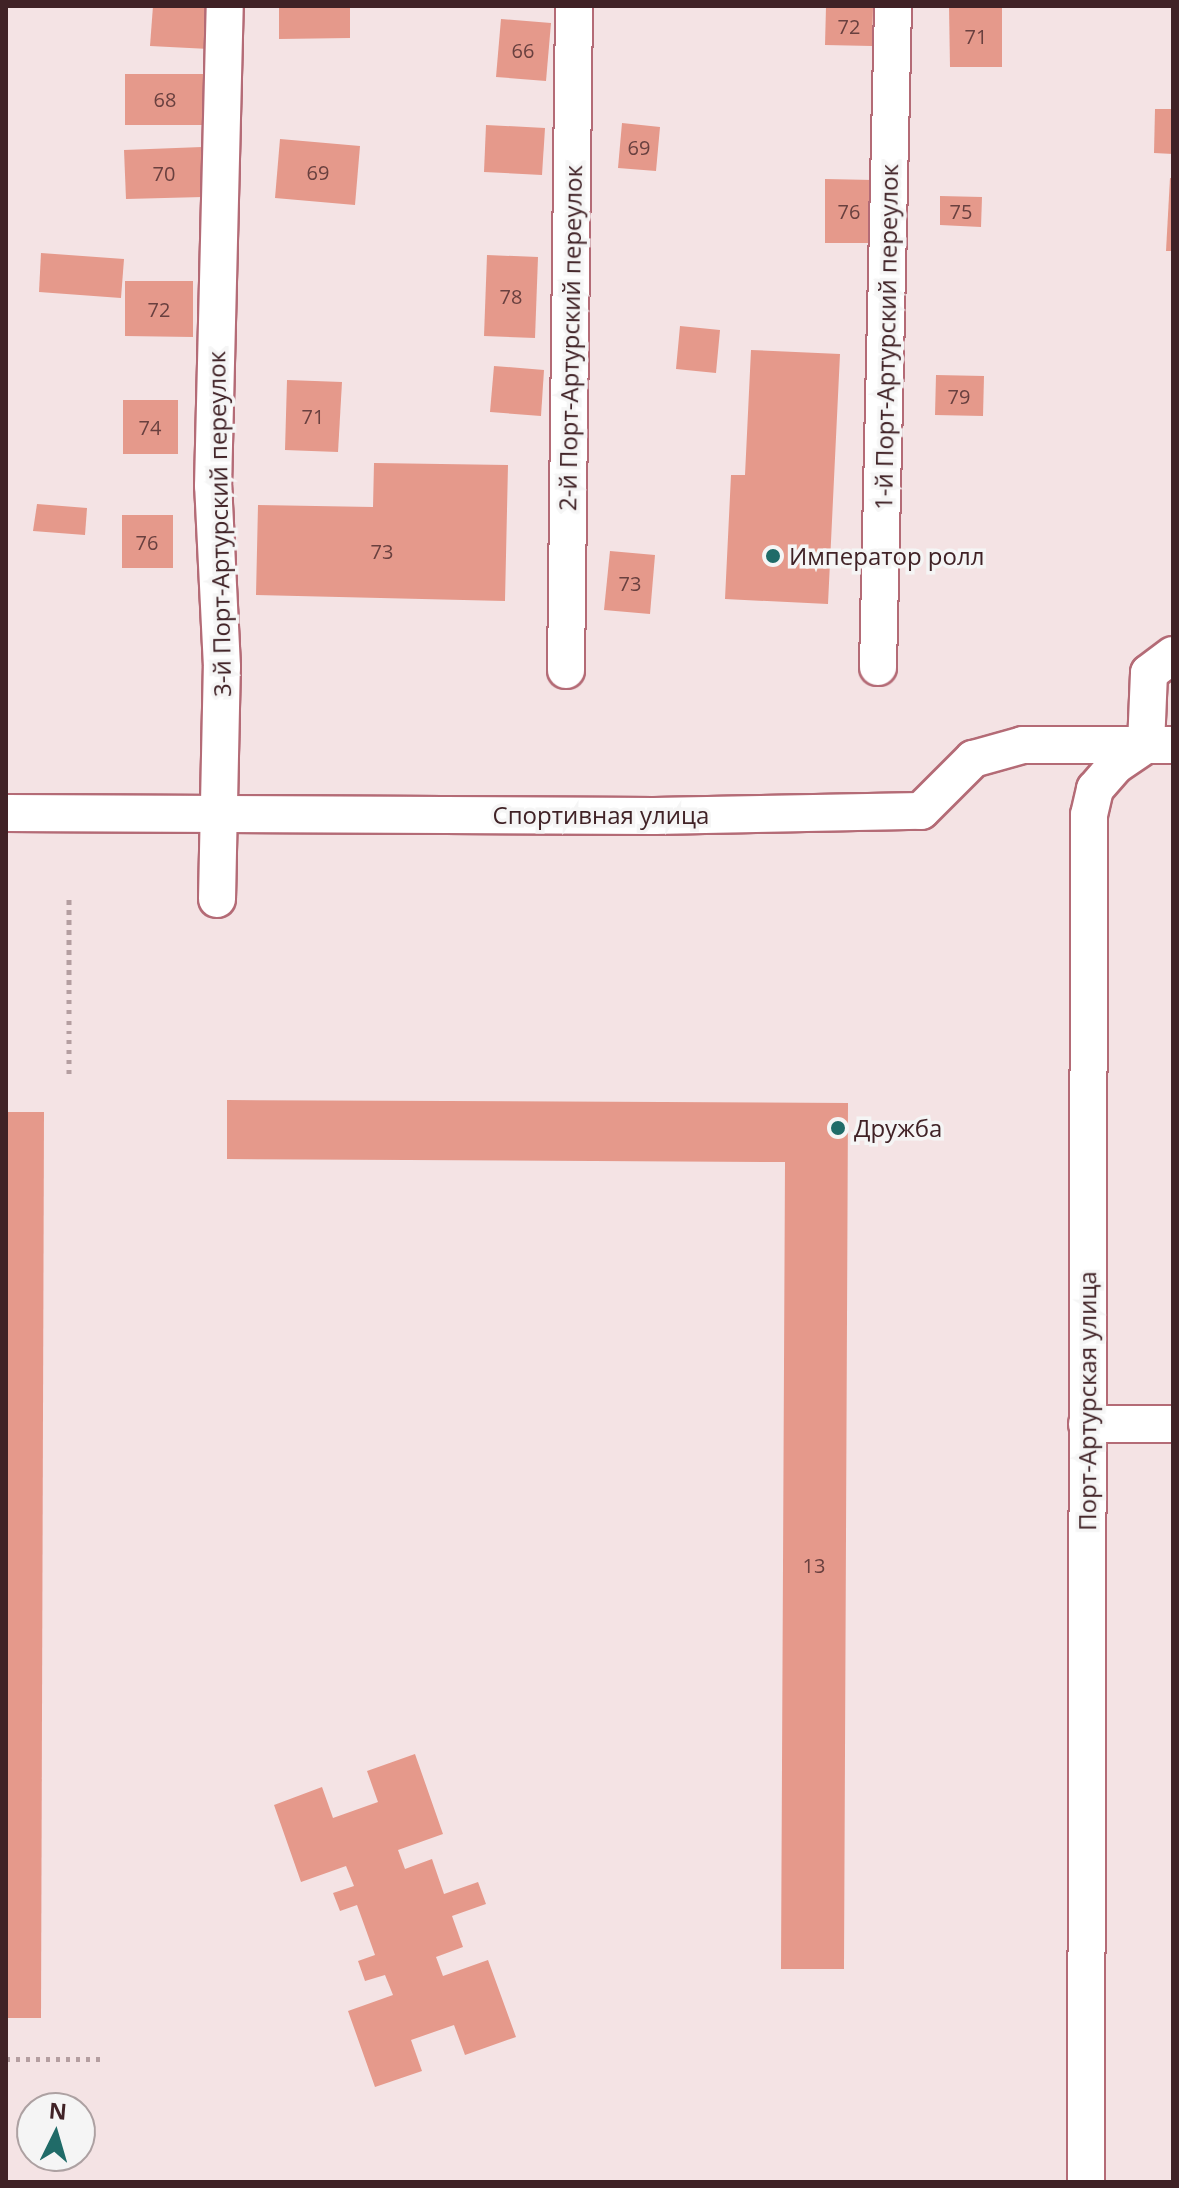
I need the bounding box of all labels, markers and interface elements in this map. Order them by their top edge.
house number: 72 [838,14,860,38]
house number: 71 [965,24,987,48]
house number: 66 [512,38,534,62]
house number: 68 [154,87,176,111]
house number: 69 [628,135,650,159]
house number: 69 [307,160,329,184]
house number: 70 [153,161,175,185]
street label: 1-й Порт-Артурский переулок [869,164,903,510]
street label: 2-й Порт-Артурский переулок [553,165,587,511]
house number: 76 [838,199,860,223]
house number: 75 [950,199,972,223]
house number: 78 [500,284,522,308]
house number: 72 [148,297,170,321]
street label: 3-й Порт-Артурский переулок [202,351,236,697]
house number: 79 [948,384,970,408]
house number: 71 [302,404,324,428]
house number: 74 [139,415,161,439]
house number: 76 [136,530,158,554]
house number: 73 [371,539,393,563]
place label: Император ролл [789,542,984,570]
marker: Император ролл [764,547,782,565]
house number: 73 [619,571,641,595]
street label: Спортивная улица [493,801,709,829]
place label: Дружба [854,1114,942,1142]
marker: Дружба [829,1119,847,1137]
street label: Порт-Артурская улица [1073,1271,1101,1531]
house number: 13 [803,1553,825,1577]
north arrow [16,2092,96,2172]
text: N [48,2094,68,2126]

